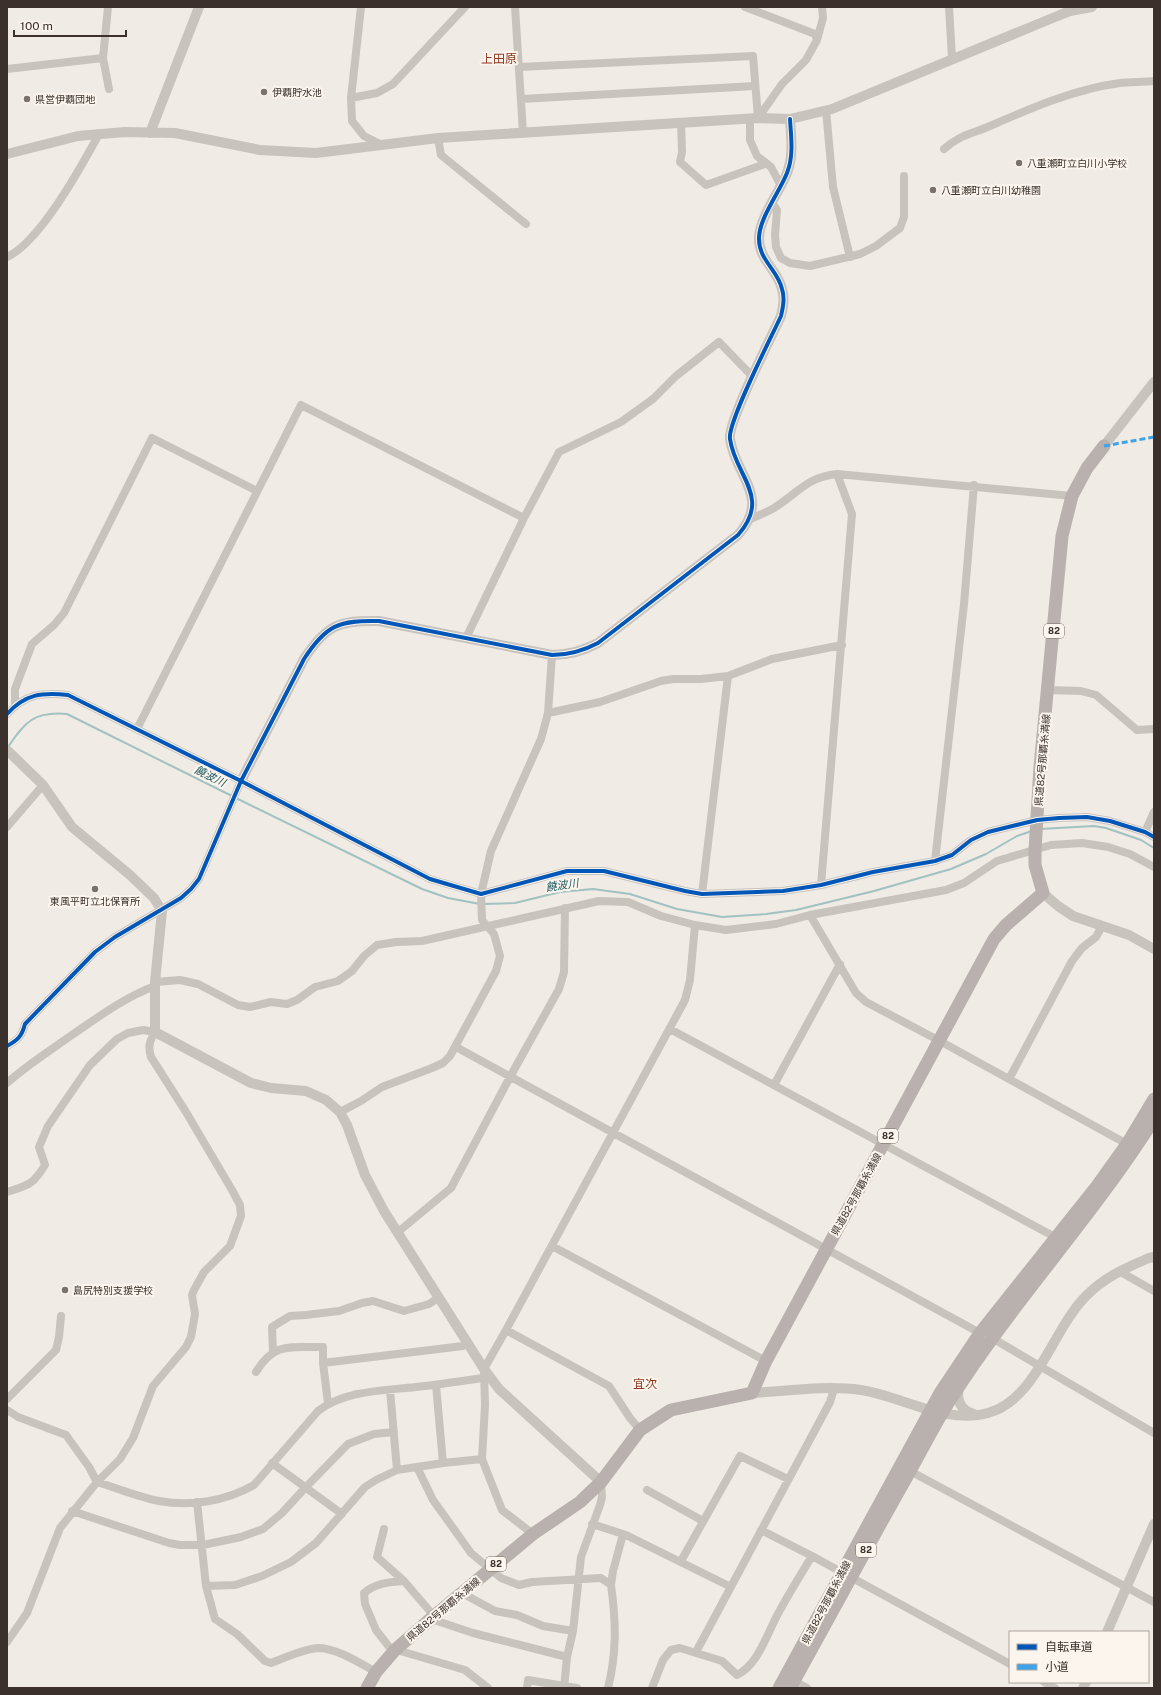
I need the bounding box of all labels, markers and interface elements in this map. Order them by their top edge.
scale bar [14,12,126,38]
text: 100 m [20,19,53,33]
district label: 上田原 [481,52,517,66]
place label: 伊覇貯水池 [272,86,322,98]
marker: 伊覇貯水池 [259,87,269,97]
place label: 県営伊覇団地 [35,93,96,105]
marker: 県営伊覇団地 [22,94,32,104]
place label: 八重瀬町立白川小学校 [1027,157,1127,169]
marker: 八重瀬町立白川小学校 [1014,158,1024,168]
place label: 八重瀬町立白川幼稚園 [941,184,1041,196]
marker: 八重瀬町立白川幼稚園 [928,185,938,195]
road number: 82 [1044,624,1064,638]
street label: 県道82号那覇糸満線 [1032,713,1052,807]
water label: 饒波川 [193,763,228,789]
water label: 饒波川 [545,877,580,893]
marker: 東風平町立北保育所 [90,884,100,894]
place label: 東風平町立北保育所 [50,895,140,907]
road number: 82 [878,1129,898,1143]
street label: 県道82号那覇糸満線 [828,1151,884,1237]
place label: 島尻特別支援学校 [73,1284,153,1296]
marker: 島尻特別支援学校 [60,1285,70,1295]
district label: 宜次 [633,1377,657,1391]
road number: 82 [856,1543,876,1557]
road number: 82 [486,1557,506,1571]
street label: 県道82号那覇糸満線 [799,1558,853,1646]
street label: 県道82号那覇糸満線 [404,1575,482,1643]
legend [1009,1631,1149,1683]
text: 自転車道 [1045,1640,1093,1654]
text: 小道 [1045,1660,1069,1674]

